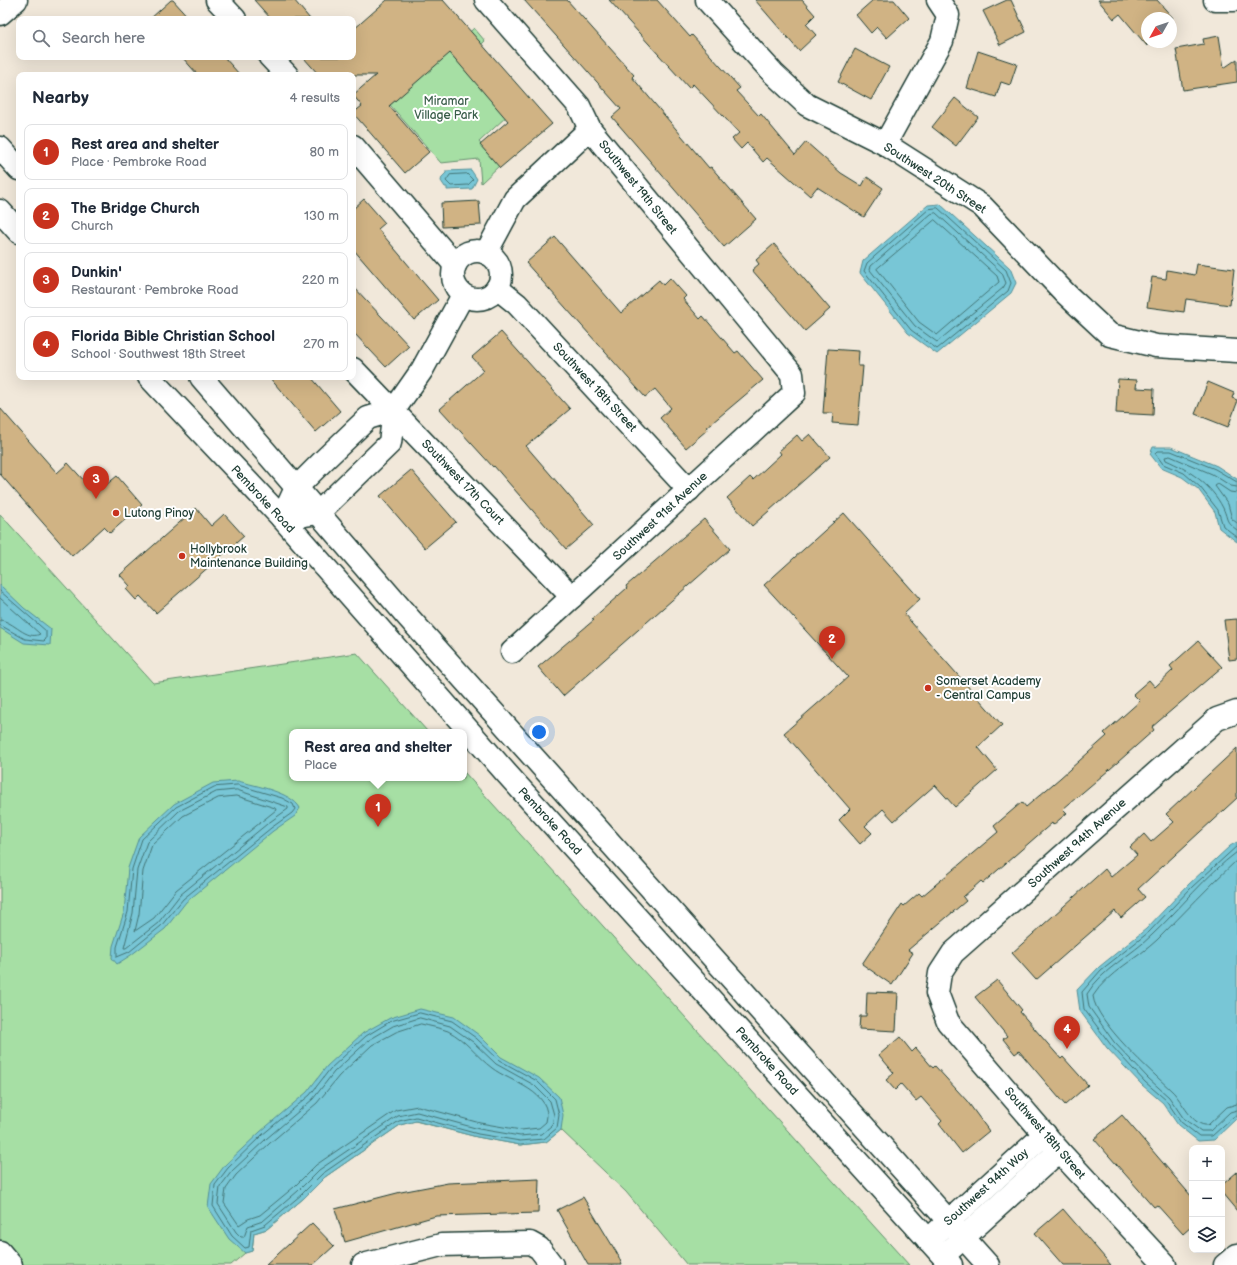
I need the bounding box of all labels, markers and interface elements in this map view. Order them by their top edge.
north arrow [1141,12,1177,48]
search box [16,16,356,60]
icon: search [30,27,52,49]
text: Search here [62,29,145,48]
text: Nearby [32,88,89,108]
text: 4 results [290,90,340,106]
park label: Miramar Village Park [414,94,478,123]
text: Rest area and shelter [71,135,219,154]
street label: Southwest 19th Street [595,137,680,238]
street label: Southwest 20th Street [881,140,989,217]
text: 1 [43,144,49,160]
text: 80 m [310,144,339,160]
text: Place · Pembroke Road [71,154,207,170]
text: The Bridge Church [71,199,200,218]
text: 2 [42,208,50,224]
text: 130 m [304,208,339,224]
text: Church [71,218,113,234]
text: Dunkin' [71,263,122,282]
text: 3 [42,272,50,288]
text: 220 m [302,272,339,288]
text: Restaurant · Pembroke Road [71,282,238,298]
text: Florida Bible Christian School [71,327,275,346]
text: 4 [42,336,50,352]
text: 270 m [303,336,339,352]
street label: Southwest 18th Street [549,340,640,435]
text: School · Southwest 18th Street [71,346,245,362]
street label: Southwest 17th Court [418,437,507,528]
street label: Pembroke Road [228,462,298,536]
pin: 3 [83,466,109,499]
street label: Southwest 91st Avenue [610,469,711,564]
place label: Lutong Pinoy [124,506,194,521]
marker: Lutong Pinoy [111,508,121,518]
place label: Hollybrook Maintenance Building [190,542,308,571]
marker: Hollybrook Maintenance Building [177,551,187,561]
pin: 2 [819,626,845,659]
place label: Somerset Academy - Central Campus [936,674,1042,703]
marker: Somerset Academy - Central Campus [923,683,933,693]
your location [529,722,549,742]
popup [289,729,467,781]
text: Rest area and shelter [304,738,452,757]
text: Place [304,757,337,773]
street label: Pembroke Road [515,784,585,858]
pin: 1 [365,794,391,827]
street label: Southwest 94th Avenue [1025,795,1130,891]
pin: 4 [1054,1016,1080,1049]
street label: Pembroke Road [732,1024,801,1099]
street label: Southwest 18th Street [1001,1084,1089,1183]
street label: Southwest 94th Way [941,1145,1032,1229]
map controls [1189,1145,1225,1253]
button: + [1189,1145,1225,1181]
button: − [1189,1181,1225,1217]
button: layers [1189,1217,1225,1253]

